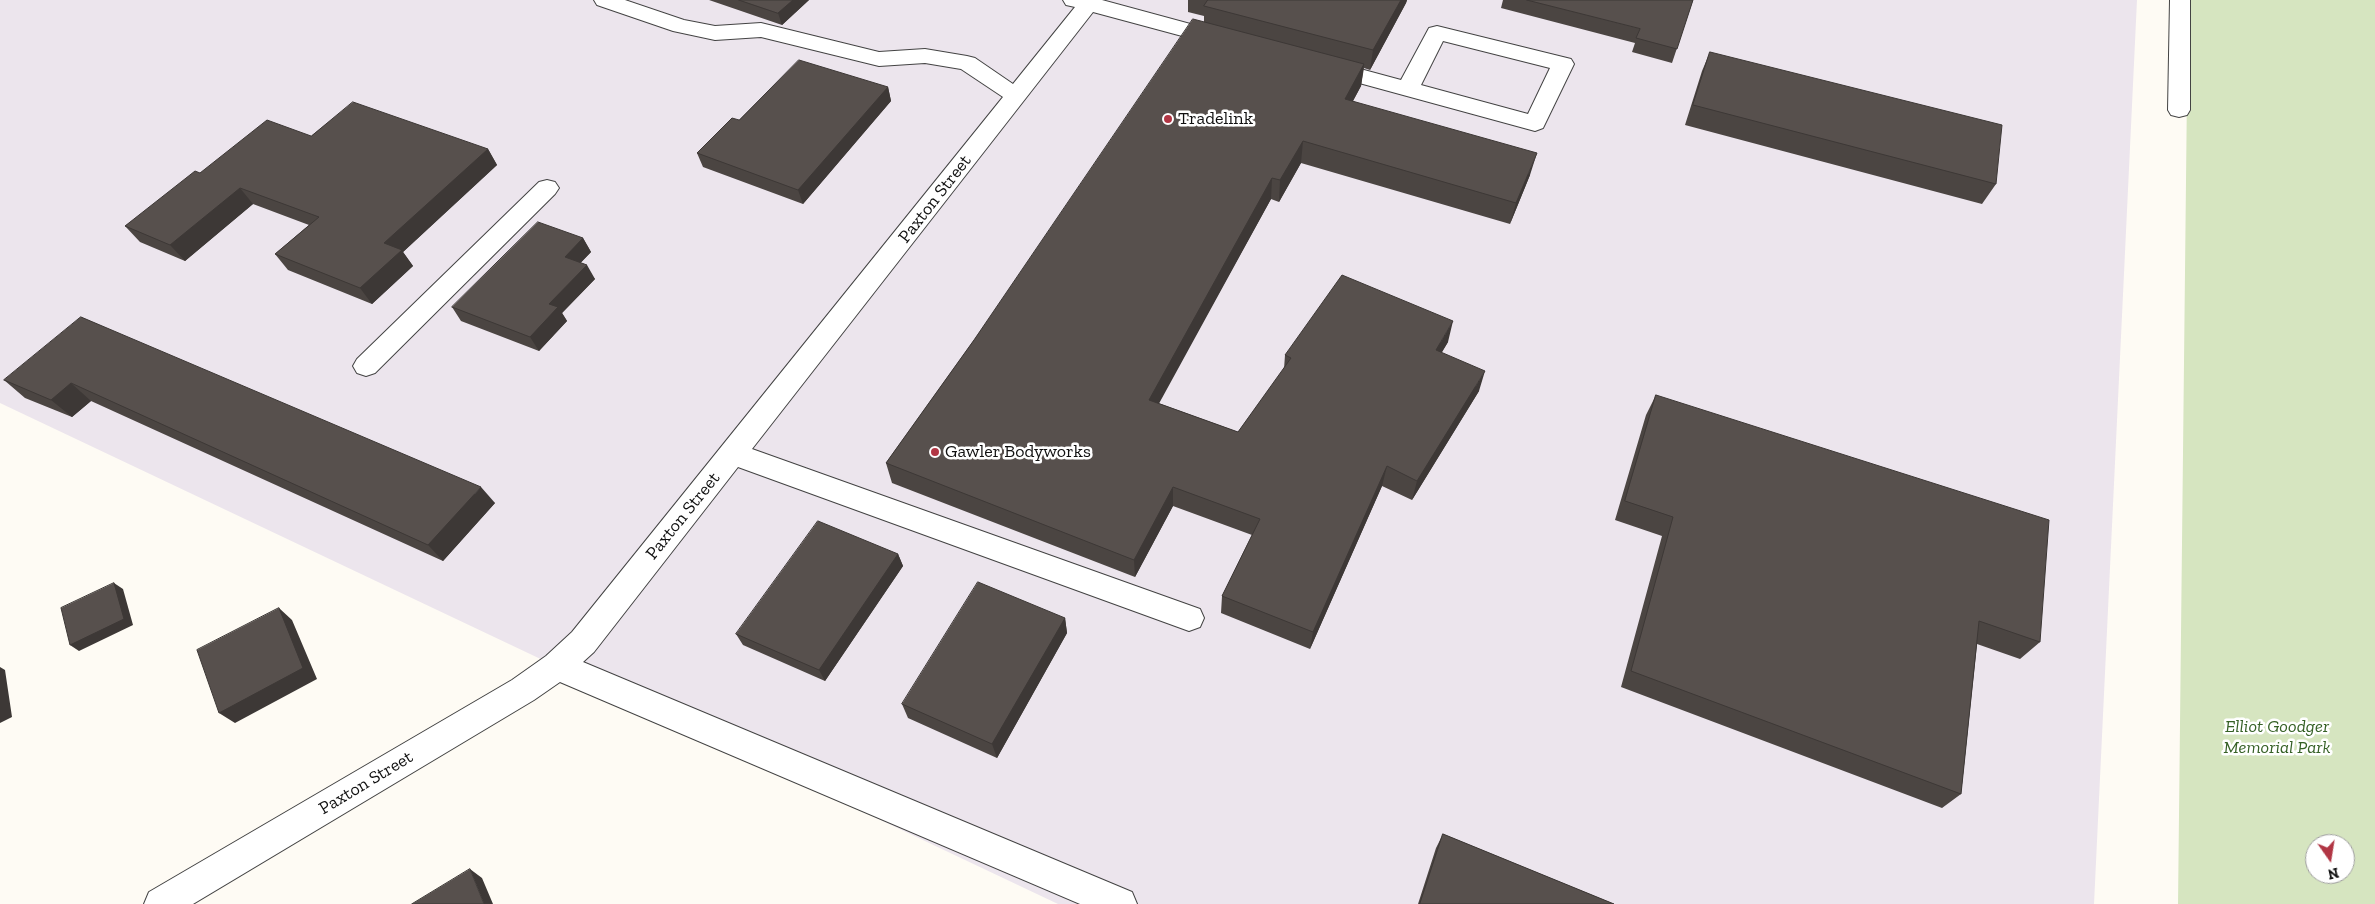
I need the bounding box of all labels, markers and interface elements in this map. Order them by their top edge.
place label: Tradelink [1178,108,1253,130]
marker: Tradelink [1162,113,1174,125]
street label: Paxton Street [894,151,976,247]
place label: Gawler Bodyworks [945,441,1091,463]
marker: Gawler Bodyworks [929,446,941,458]
street label: Paxton Street [641,468,725,564]
park label: Elliot Goodger Memorial Park [2224,716,2330,759]
street label: Paxton Street [315,746,417,820]
north arrow [2305,834,2355,884]
text: N [2326,864,2340,883]

